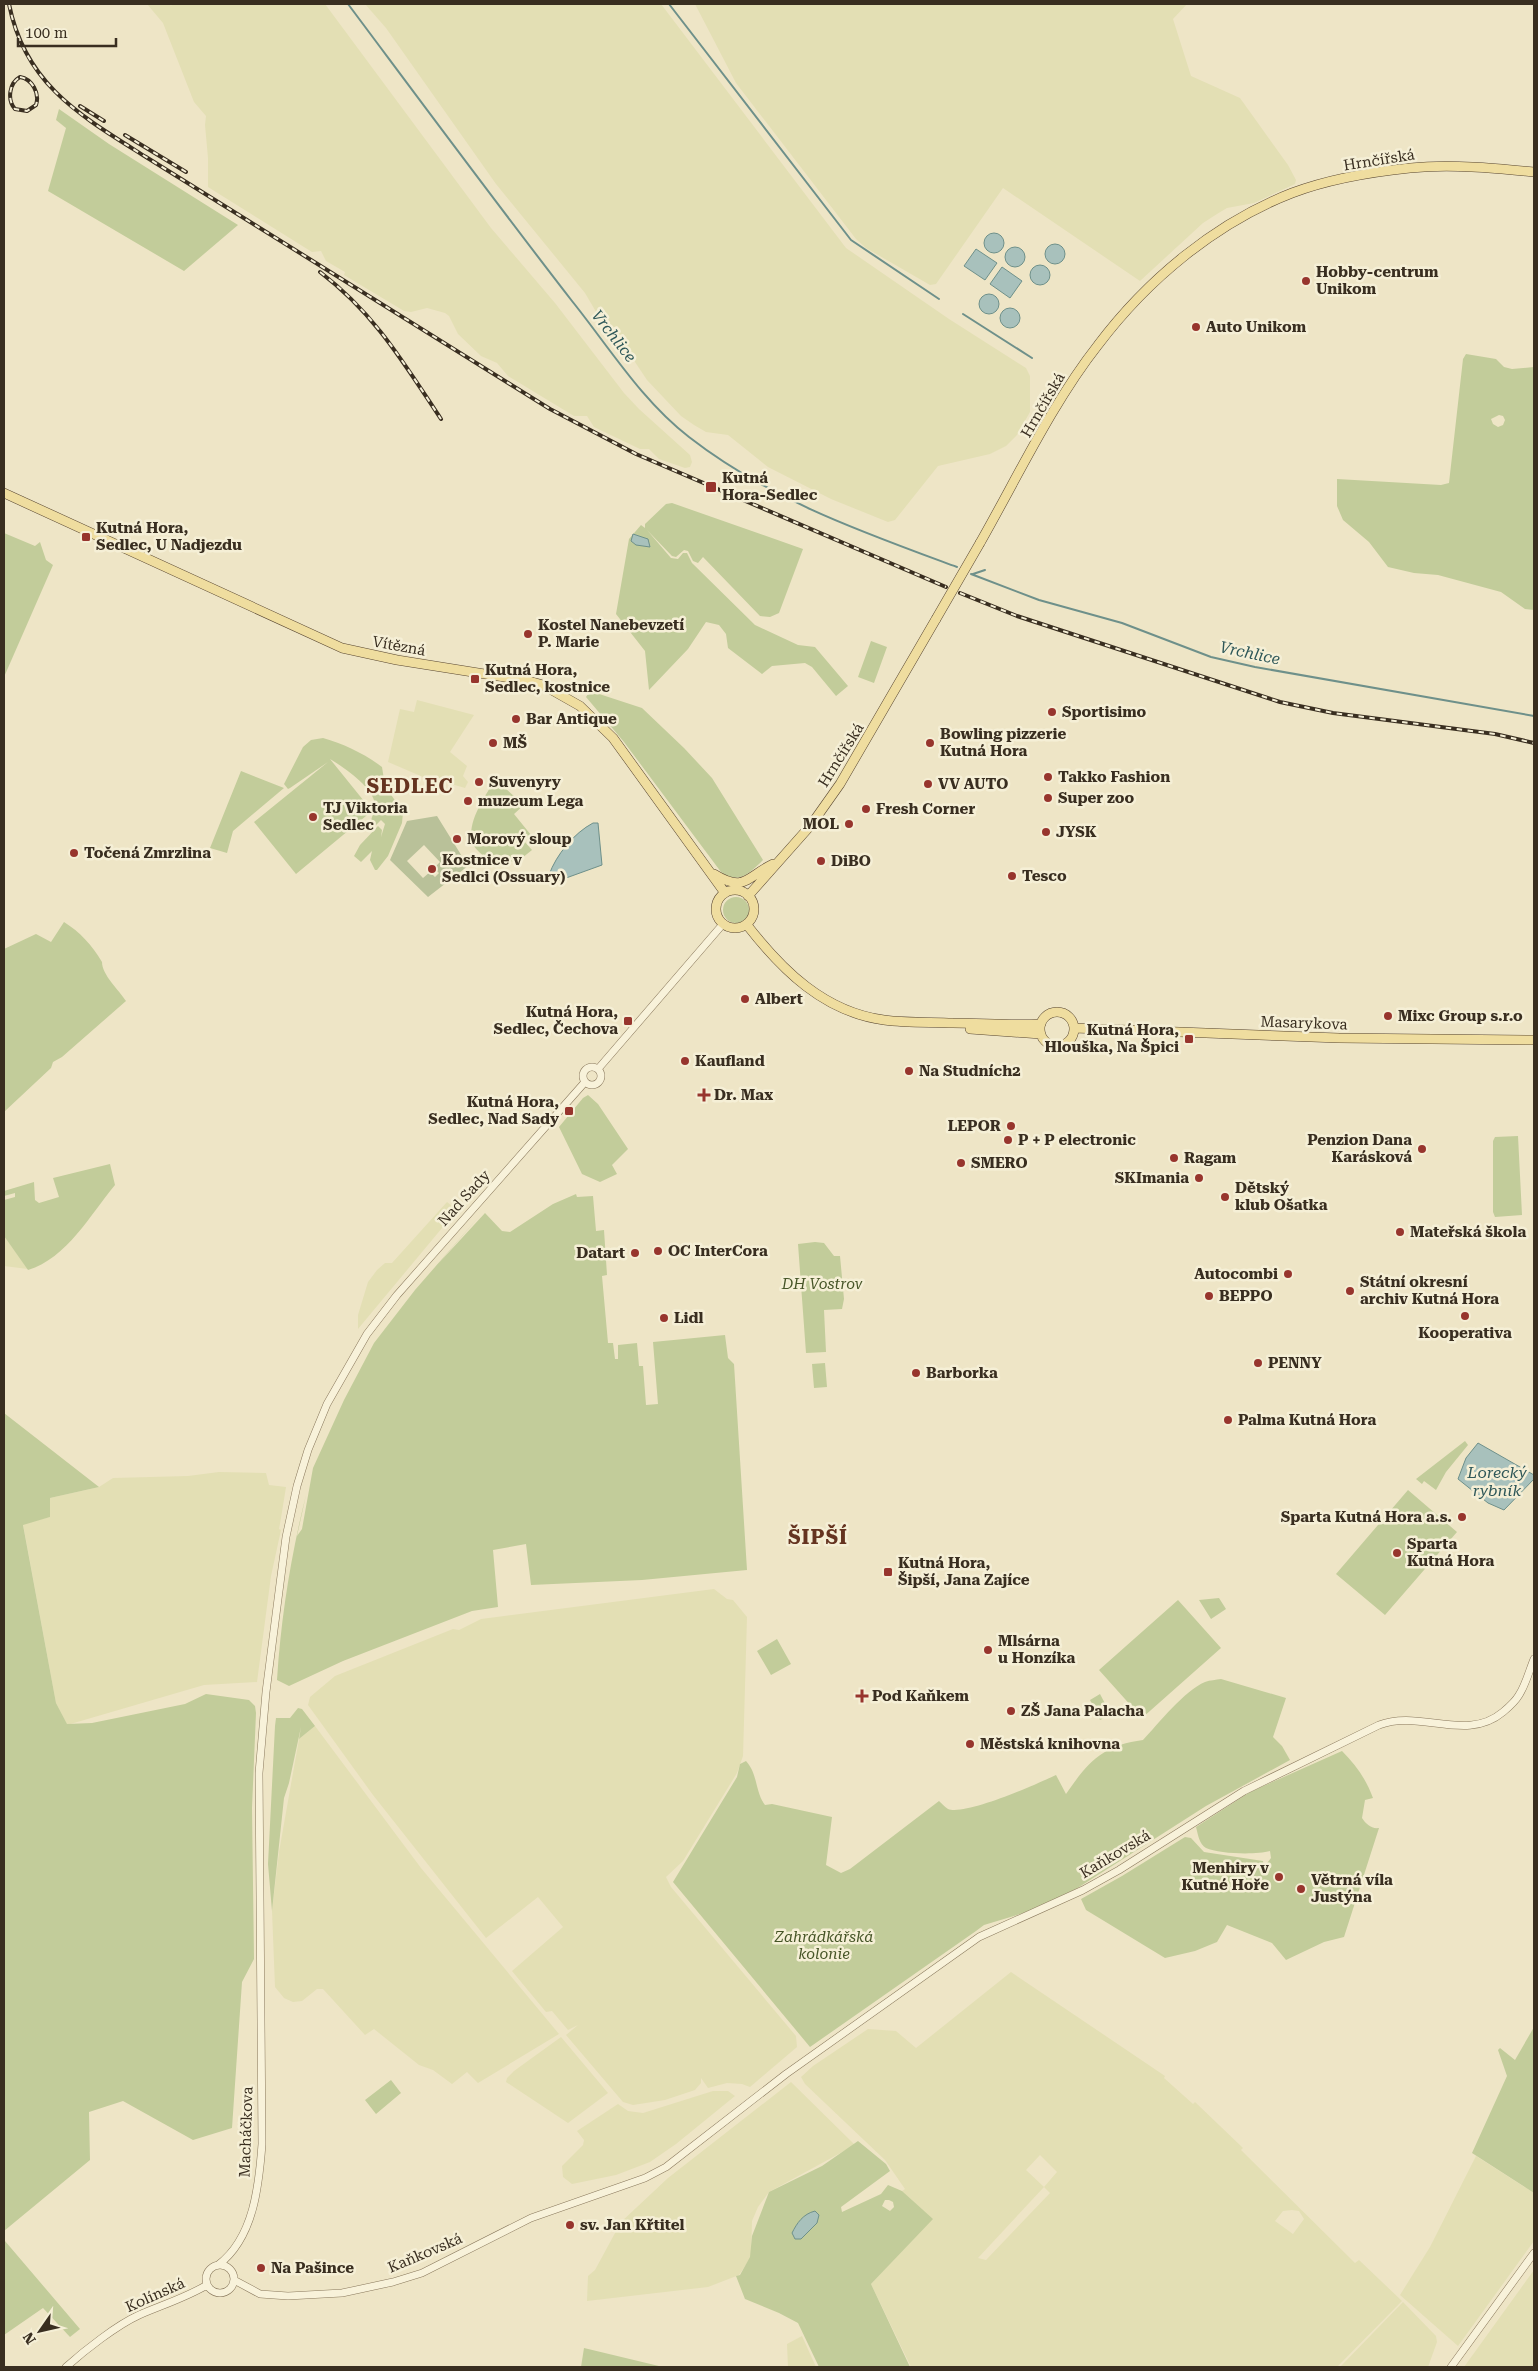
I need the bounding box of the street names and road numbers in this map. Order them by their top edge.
street label: Hrnčířská [1342,145,1416,175]
street label: Hrnčířská [1017,369,1069,441]
street label: Vítězná [371,632,427,660]
street label: Hrnčířská [814,720,868,790]
street label: Masarykova [1260,1012,1348,1034]
street label: Nad Sady [434,1166,494,1230]
street label: Kaňkovská [1076,1826,1154,1882]
street label: Macháčkova [235,2086,257,2178]
street label: Kaňkovská [385,2229,465,2277]
street label: Kolínská [122,2274,188,2316]

